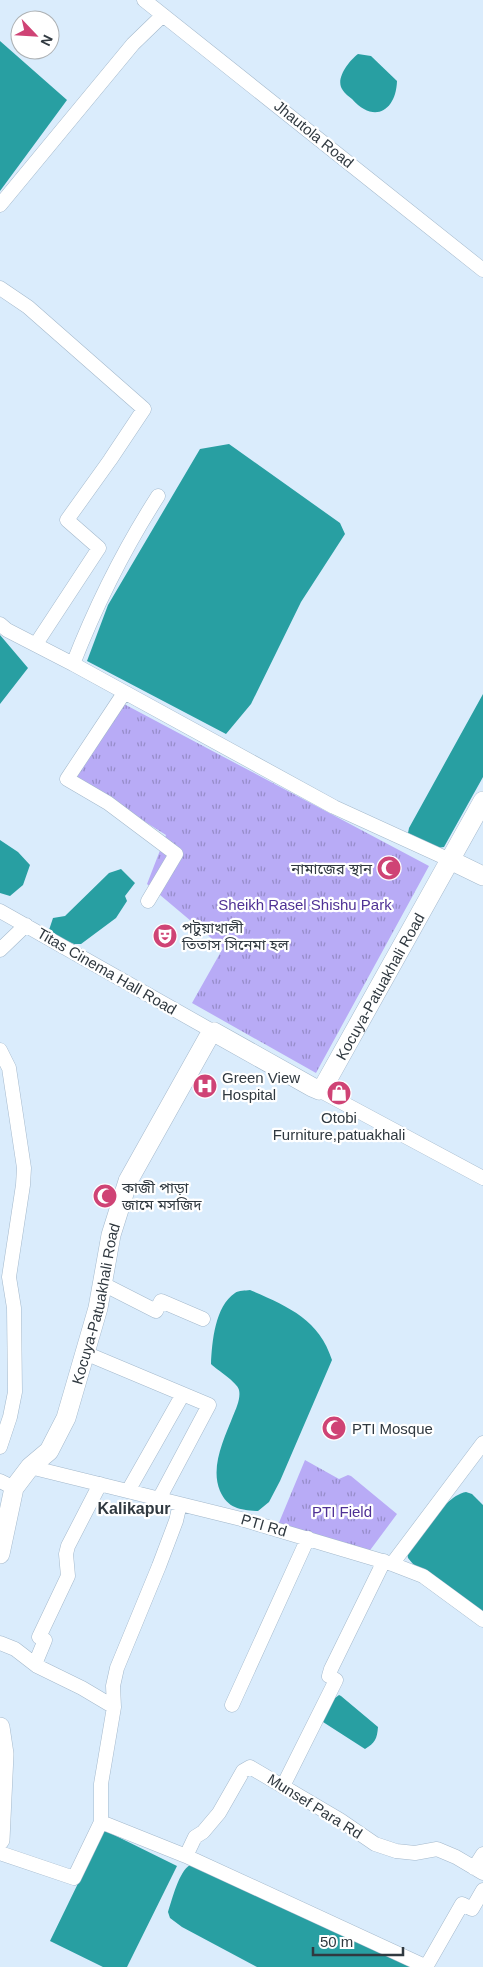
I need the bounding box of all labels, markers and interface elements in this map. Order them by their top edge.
north arrow [10,10,60,60]
text: N [37,33,56,48]
street label: Jhautola Road [271,97,357,171]
mosque icon: নামাজের স্থান [376,855,402,881]
place label: নামাজের স্থান [290,860,373,877]
park label: Sheikh Rasel Shishu Park [218,896,392,913]
street label: Kocuya-Patuakhali Road [332,910,427,1062]
place label: পটুয়াখালী তিতাস সিনেমা হল [181,919,290,953]
theatre icon: পটুয়াখালী তিতাস সিনেমা হল [152,923,178,949]
street label: Titas Cinema Hall Road [34,924,180,1018]
place label: Green View Hospital [222,1069,300,1103]
hospital icon: Green View Hospital [192,1073,218,1099]
shop icon: Otobi Furniture,patuakhali [326,1080,352,1106]
place label: Otobi Furniture,patuakhali [273,1109,405,1143]
place label: কাজী পাড়া জামে মসজিদ [121,1179,202,1213]
mosque icon: কাজী পাড়া জামে মসজিদ [92,1183,118,1209]
street label: Kocuya-Patuakhali Road [68,1221,123,1386]
mosque icon: PTI Mosque [321,1415,347,1441]
place label: PTI Mosque [352,1420,433,1437]
district label: Kalikapur [98,1500,170,1517]
park label: PTI Field [312,1503,372,1520]
street label: PTI Rd [239,1510,289,1540]
street label: Munsef Para Rd [265,1770,365,1842]
scale bar [313,1924,403,1956]
text: 50 m [320,1933,353,1950]

